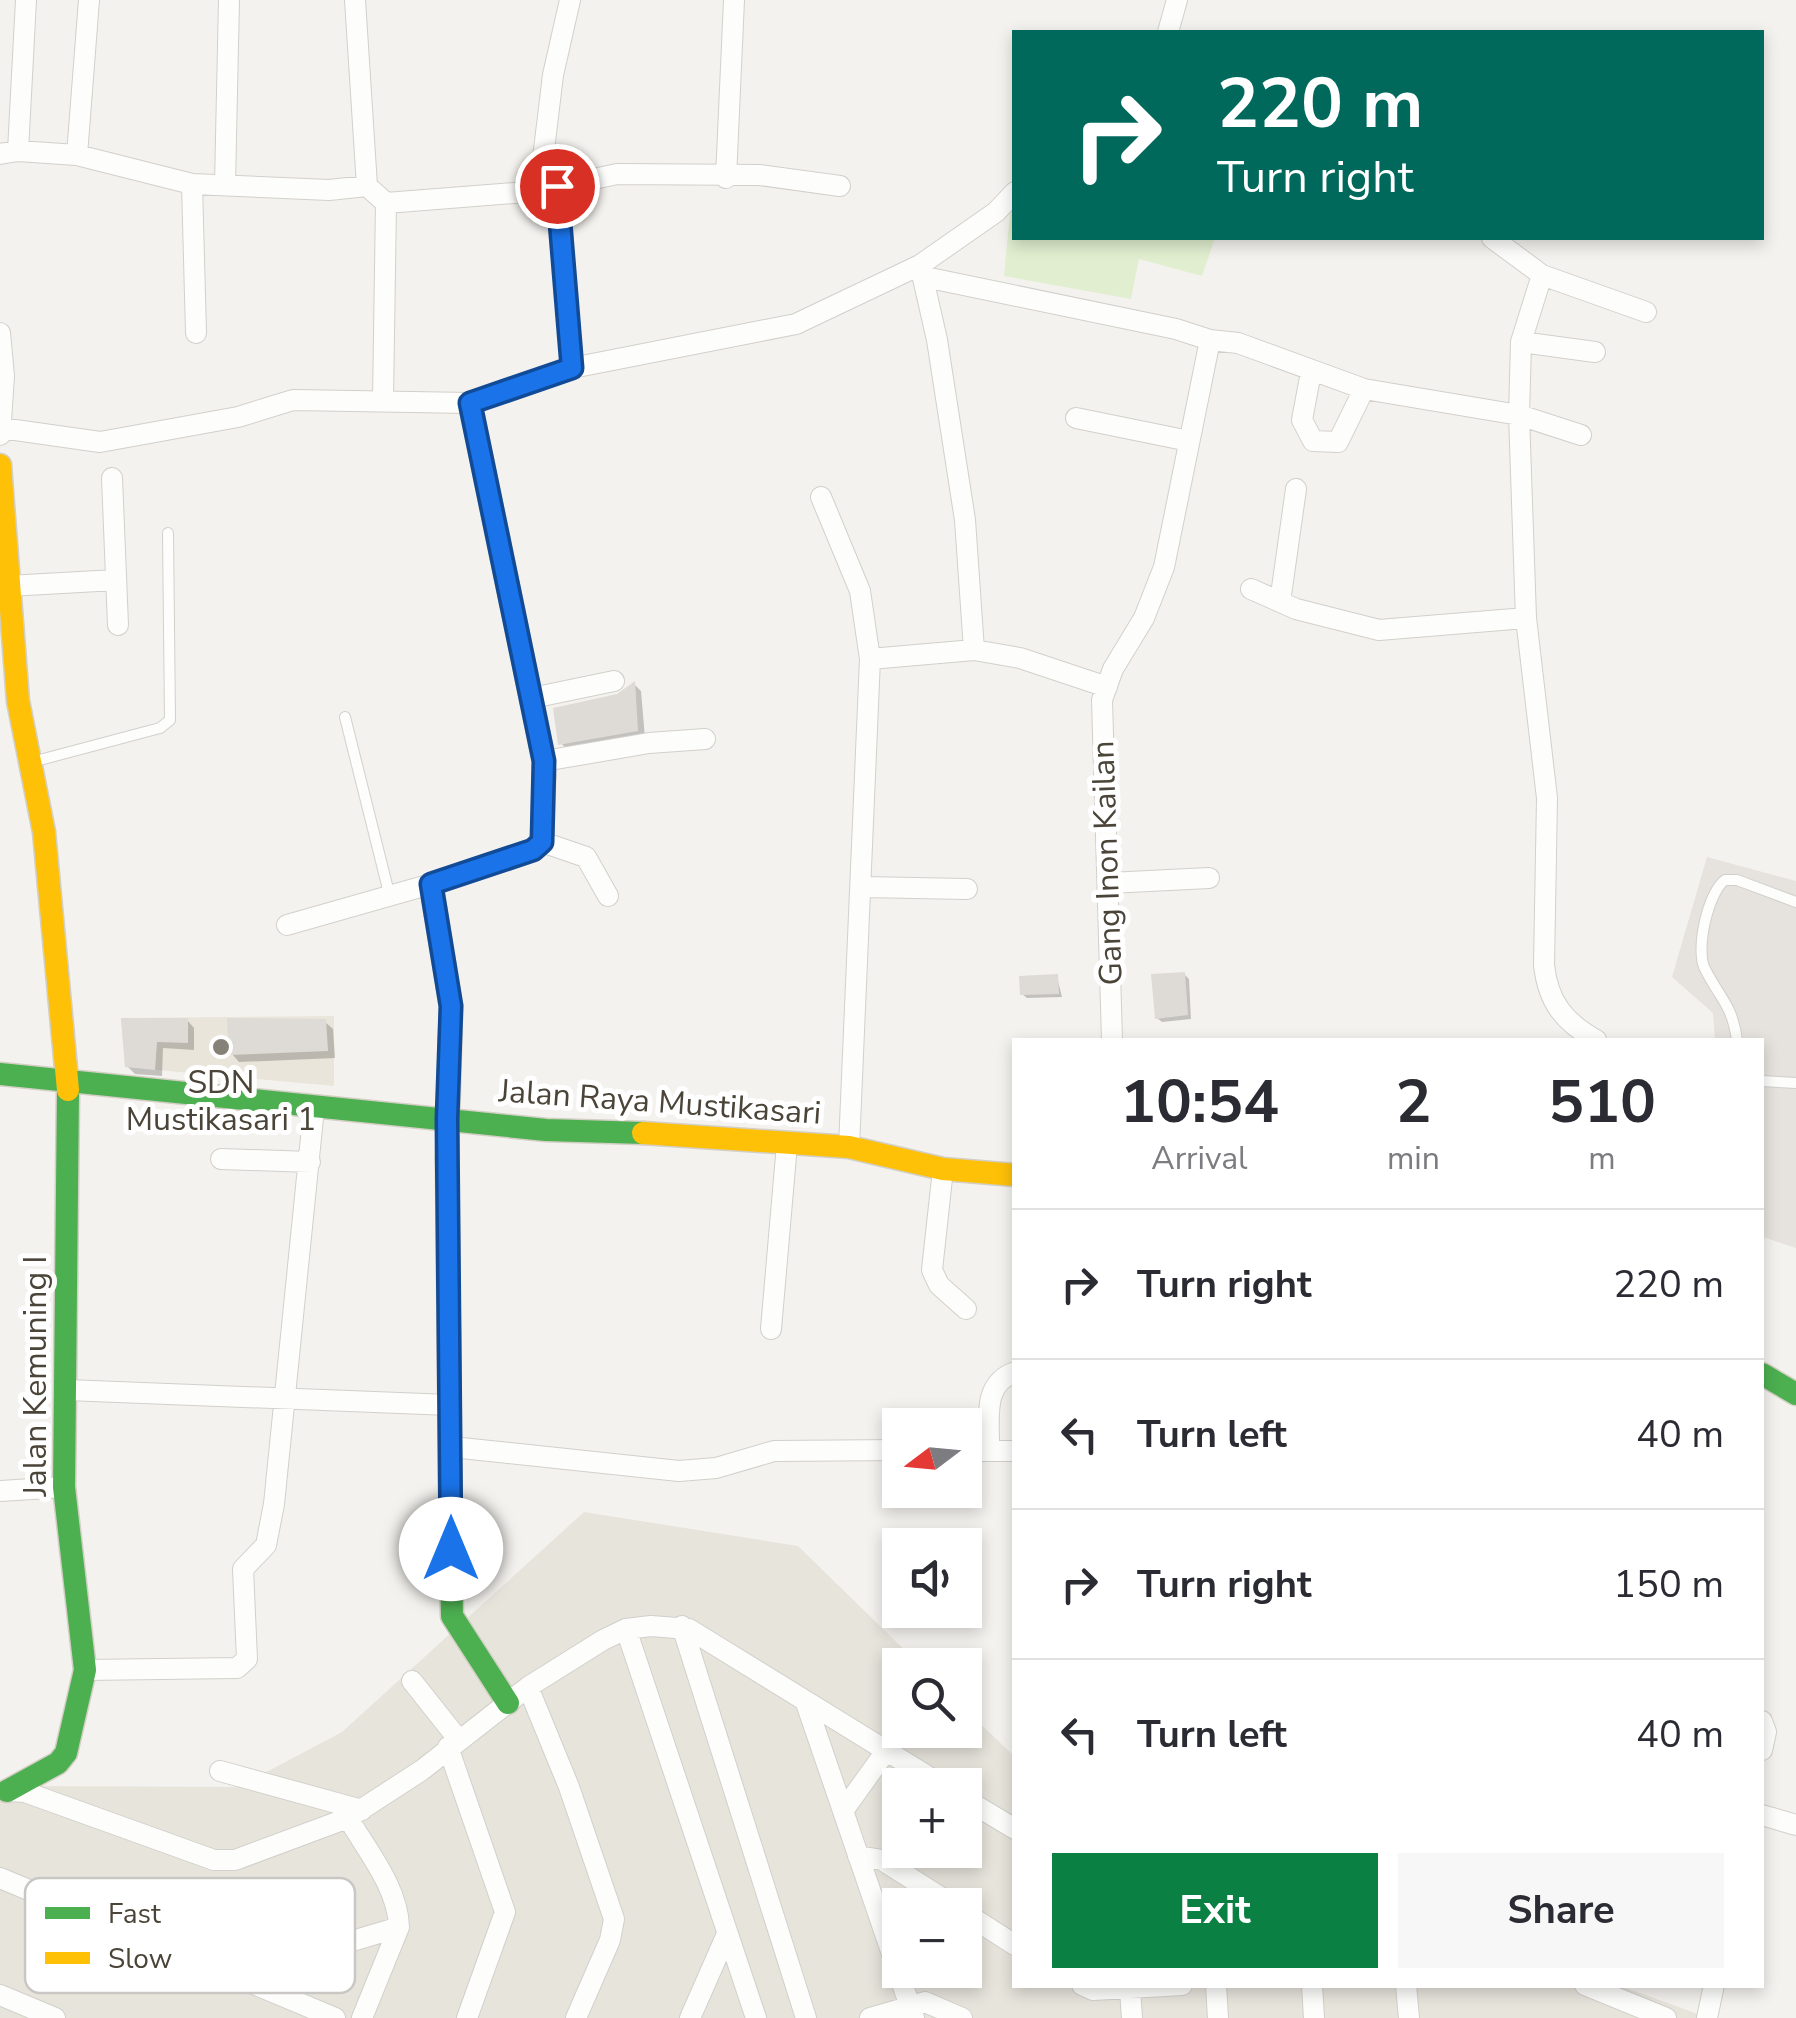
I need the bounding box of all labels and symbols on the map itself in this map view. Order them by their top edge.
pin [515,144,600,229]
street label: Gang Inon Kailan [1081,740,1133,986]
marker: SDN Mustikasari 1 [210,1036,232,1058]
place label: SDN Mustikasari 1 [126,1061,316,1141]
street label: Jalan Raya Mustikasari [496,1069,823,1135]
street label: Jalan Kemuning I [14,1255,57,1498]
north arrow [882,1408,982,1508]
position arrow [399,1497,503,1601]
legend [25,1878,355,1993]
text: Fast [108,1895,161,1933]
text: Slow [108,1940,172,1978]

